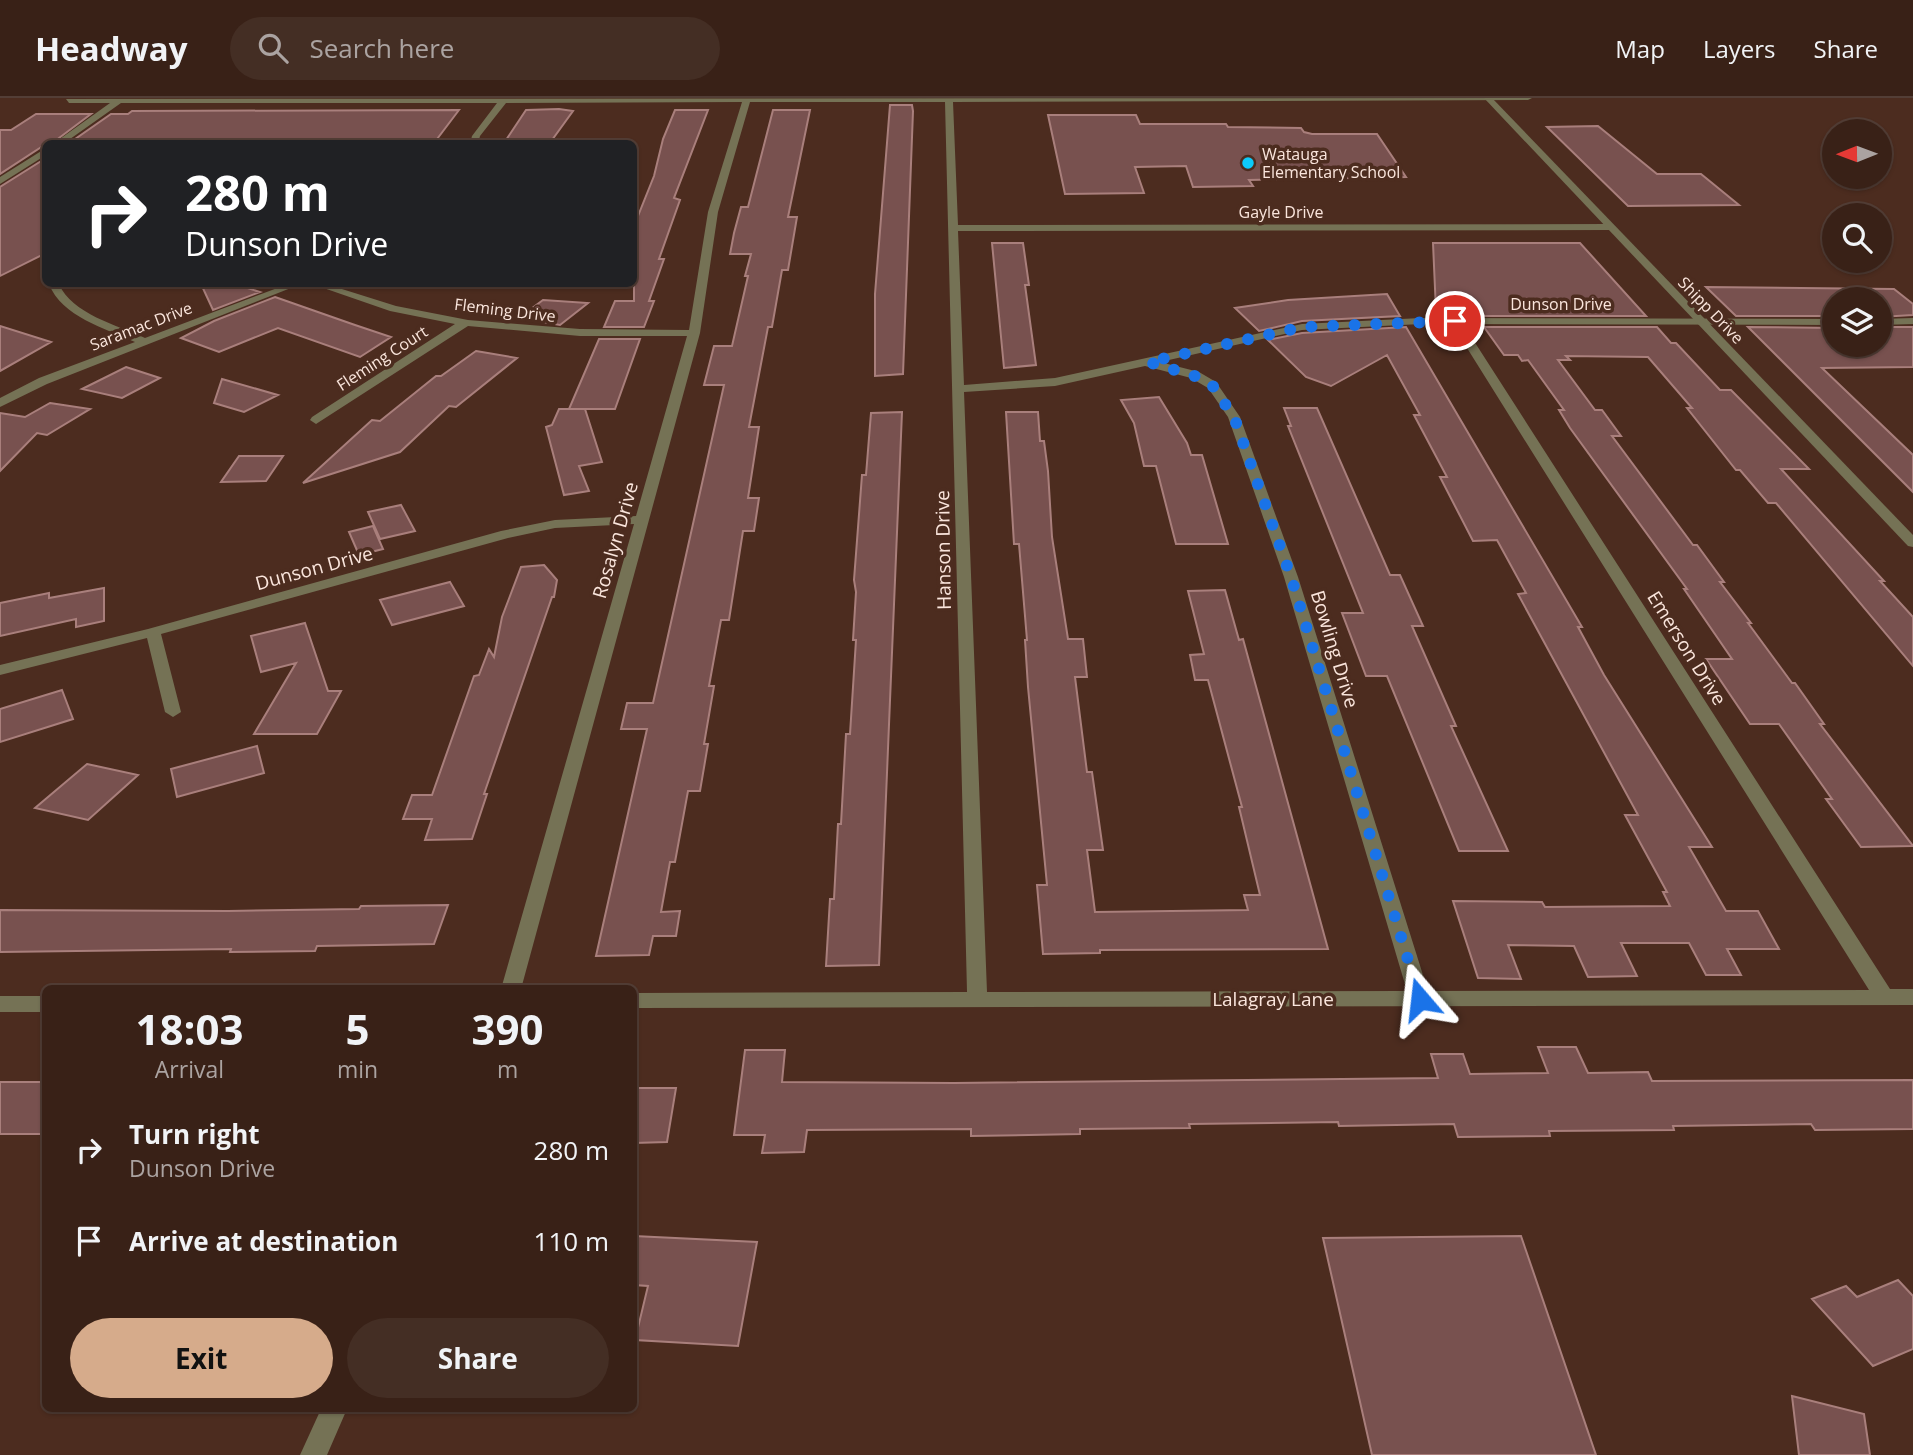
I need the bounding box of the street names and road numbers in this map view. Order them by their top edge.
street label: Gayle Drive [1239,201,1323,223]
street label: Shipp Drive [1673,272,1749,348]
street label: Fleming Drive [453,293,557,327]
street label: Dunson Drive [1510,293,1612,315]
street label: Saramac Drive [87,296,195,356]
street label: Fleming Court [332,320,432,396]
street label: Rosalyn Drive [586,479,644,601]
street label: Hanson Drive [929,490,957,610]
street label: Dunson Drive [252,540,376,596]
street label: Emerson Drive [1641,586,1733,710]
street label: Bowling Drive [1305,587,1365,711]
street label: Lalagray Lane [1212,986,1334,1012]

